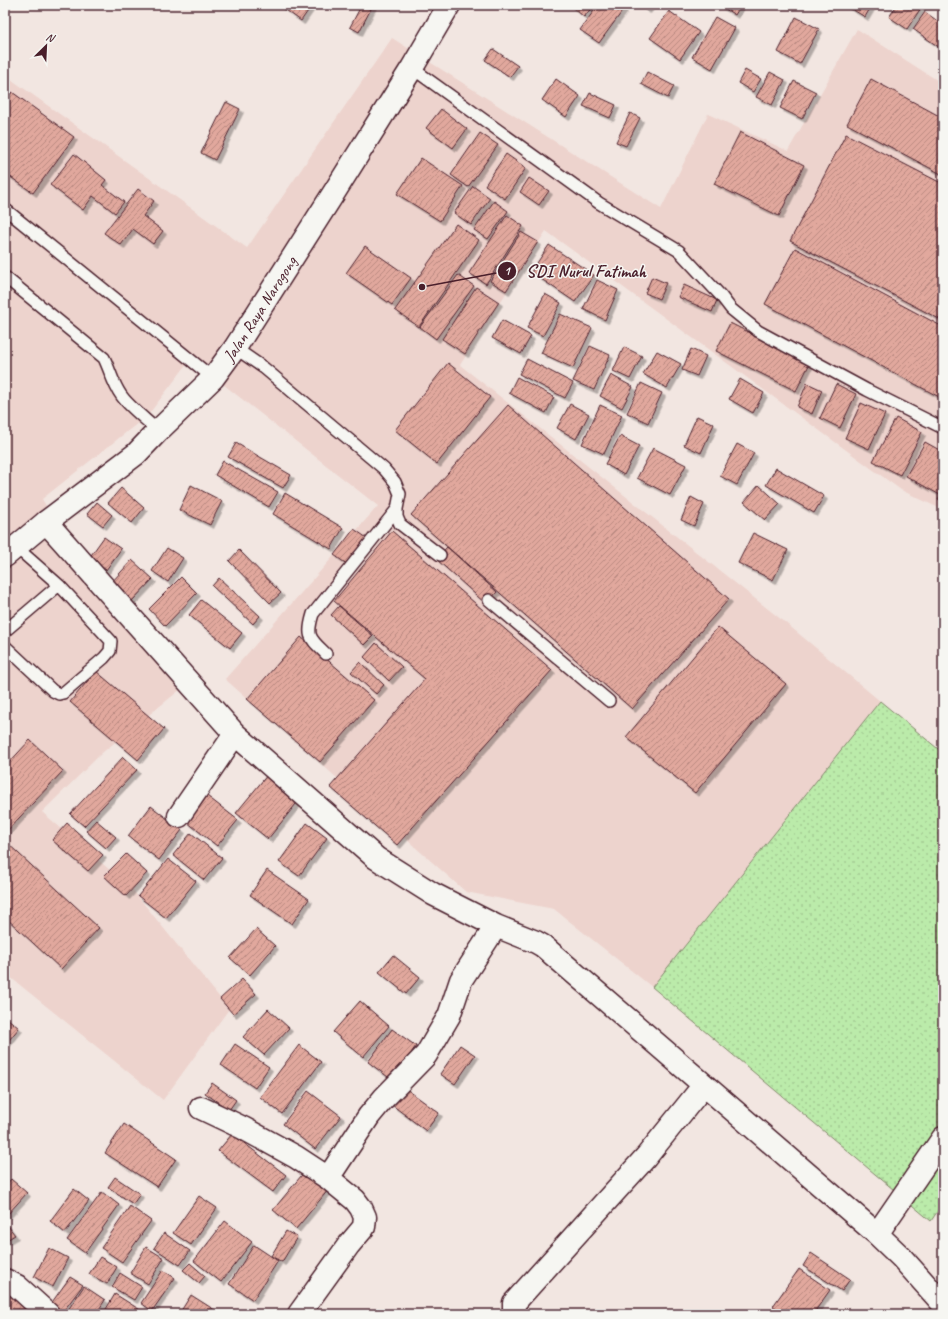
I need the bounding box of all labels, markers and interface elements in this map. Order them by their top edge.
north arrow [26,26,66,66]
text: N [44,29,58,46]
street label: Jalan Raya Narogong [218,251,302,366]
callout: SDI Nurul Fatimah [497,256,655,286]
text: SDI Nurul Fatimah [526,260,647,282]
text: 1 [504,263,511,279]

